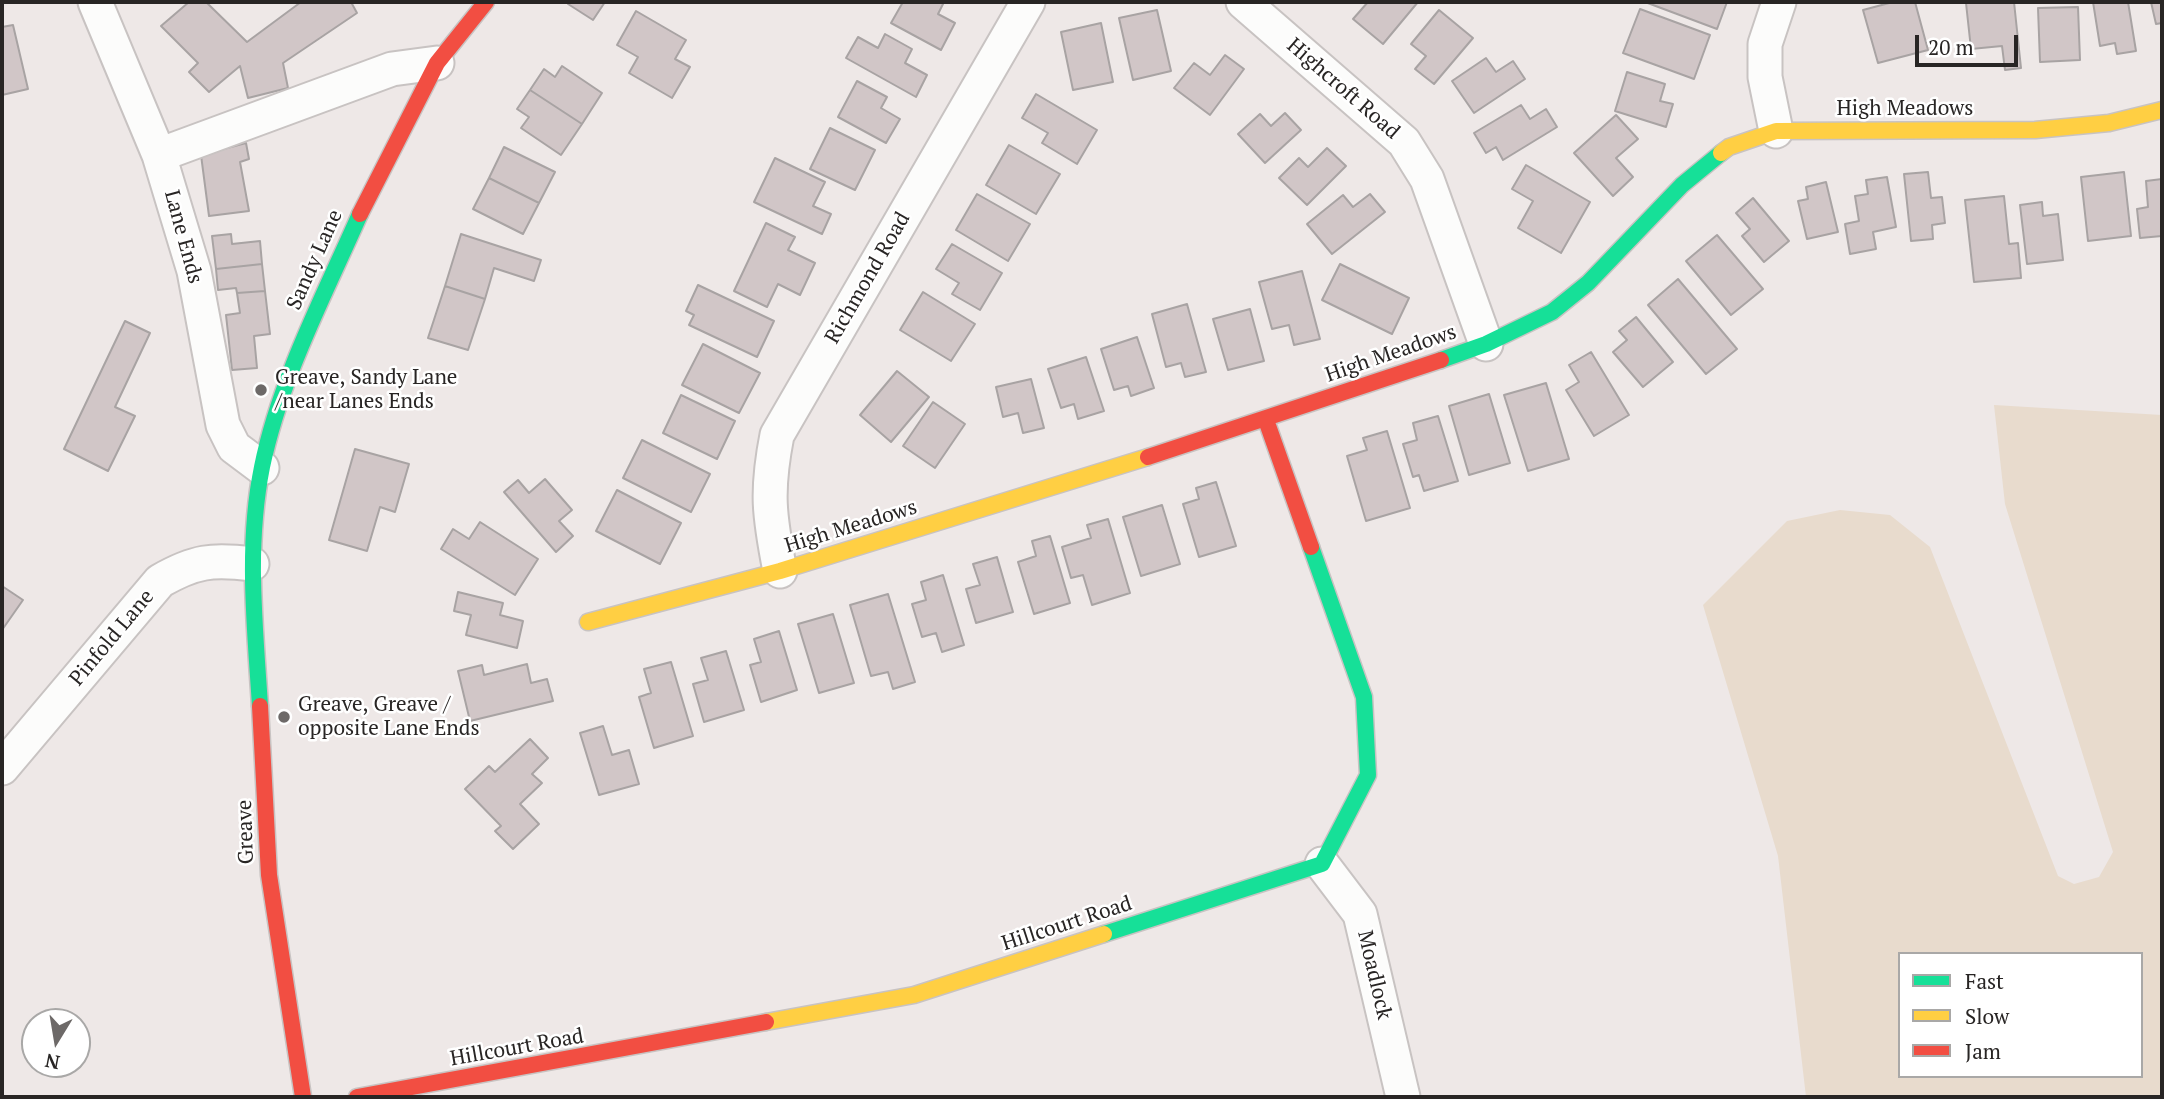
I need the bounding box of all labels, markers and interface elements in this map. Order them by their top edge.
scale bar [1919,21,2022,65]
street label: Highcroft Road [1281,33,1405,145]
text: 20 m [1928,33,1974,61]
street label: High Meadows [1837,96,1973,122]
street label: Lane Ends [158,188,208,286]
street label: Sandy Lane [282,206,348,314]
street label: Richmond Road [820,208,916,348]
street label: High Meadows [1322,320,1460,388]
place label: Greave, Sandy Lane /near Lanes Ends [275,365,457,415]
marker: Greave, Sandy Lane /near Lanes Ends [253,382,269,398]
street label: High Meadows [782,495,920,559]
street label: Pinfold Lane [64,585,160,691]
place label: Greave, Greave / opposite Lane Ends [298,692,480,742]
marker: Greave, Greave / opposite Lane Ends [276,709,292,725]
street label: Greave [232,799,260,865]
street label: Hillcourt Road [999,891,1135,957]
street label: Moadlock [1352,928,1396,1022]
legend [1898,952,2143,1078]
text: Fast [1965,967,2004,995]
text: Slow [1965,1002,2009,1030]
north arrow [21,1008,91,1078]
street label: Hillcourt Road [448,1024,586,1072]
text: Jam [1965,1037,2001,1065]
text: N [43,1048,62,1076]

